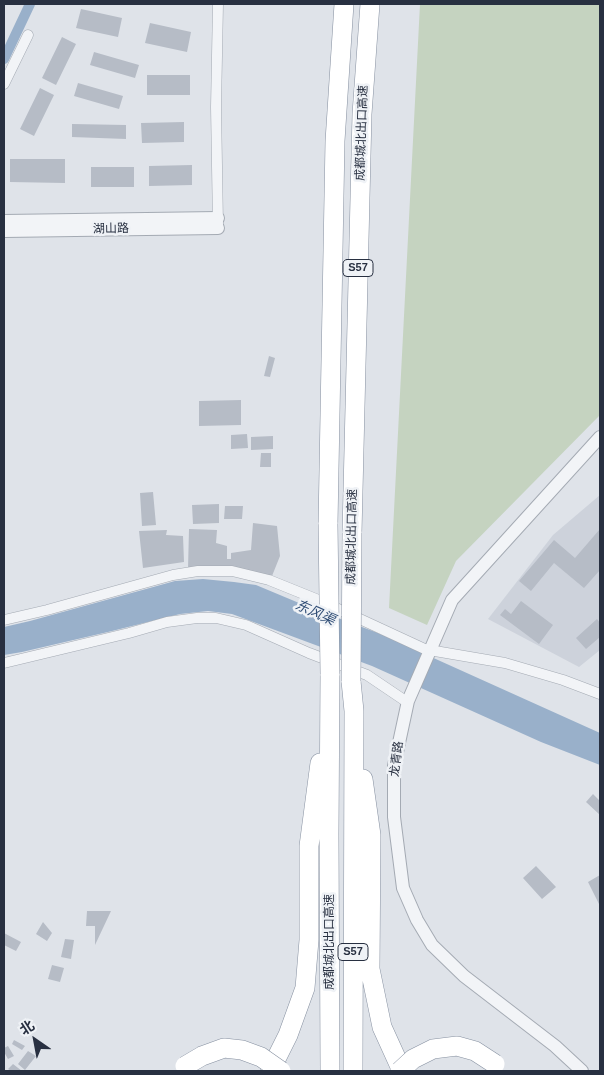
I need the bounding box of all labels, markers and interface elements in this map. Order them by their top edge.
street label: 成都城北出口高速 [353,85,371,181]
street label: 湖山路 [93,221,129,237]
road number: S57 [343,260,373,276]
street label: 成都城北出口高速 [344,489,360,585]
water label: 东风渠 [292,597,338,629]
street label: 龙青路 [388,740,406,778]
street label: 成都城北出口高速 [323,894,337,990]
road number: S57 [338,944,368,960]
north arrow [10,1015,60,1065]
text: 北 [17,1017,37,1038]

